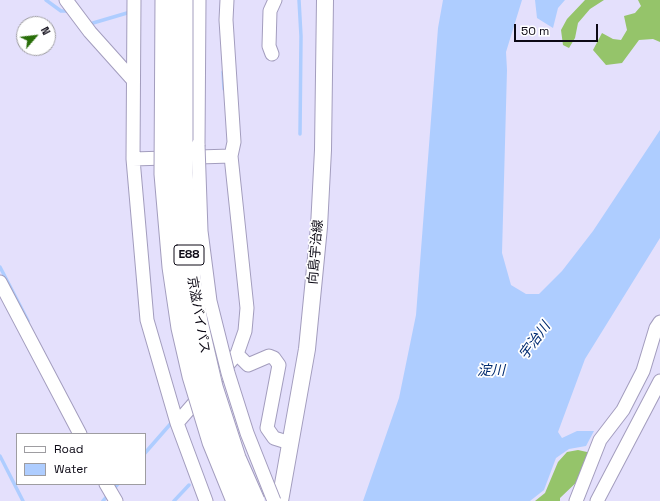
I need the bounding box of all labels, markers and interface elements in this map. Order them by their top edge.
north arrow [16,16,56,56]
scale bar [516,16,600,42]
text: 50 m [521,23,549,39]
text: N [38,24,54,37]
street label: 向島宇治線 [305,219,327,285]
road number: E88 [174,245,204,265]
street label: 京滋バイパス [184,275,212,355]
water label: 宇治川 [516,319,554,363]
water label: 淀川 [477,363,505,379]
legend [16,433,146,485]
text: Road [54,441,83,457]
text: Water [54,461,88,477]

